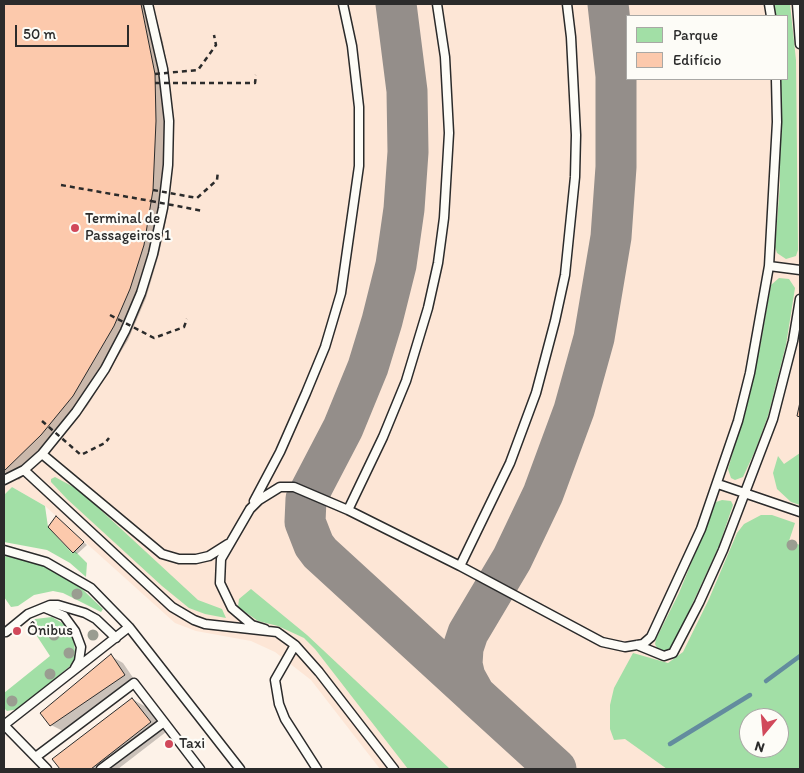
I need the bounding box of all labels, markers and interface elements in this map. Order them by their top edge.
scale bar [18,15,131,47]
legend [626,15,789,80]
text: 50 m [23,25,56,43]
text: Parque [673,26,718,44]
text: Edifício [673,51,721,69]
place label: Terminal de Passageiros 1 [85,210,171,245]
marker: Terminal de Passageiros 1 [69,222,81,234]
place label: Ônibus [27,622,73,640]
marker: Ônibus [11,625,23,637]
north arrow [739,708,789,758]
place label: Taxi [179,735,205,753]
text: N [753,737,767,756]
marker: Taxi [163,738,175,750]

